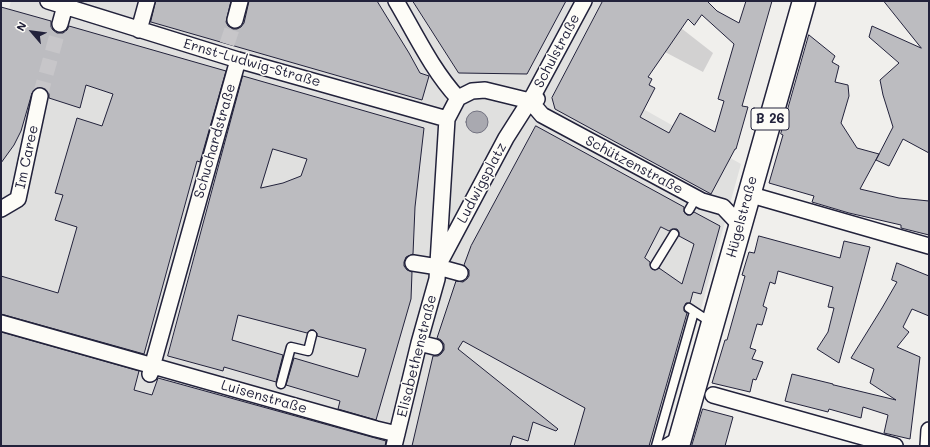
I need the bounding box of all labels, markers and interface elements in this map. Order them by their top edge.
street label: Schulstraße [530,11,584,91]
north arrow [12,12,52,52]
text: N [12,19,30,33]
street label: Ernst-Ludwig-Straße [181,35,323,91]
street label: Schuchardstraße [191,82,239,200]
road number: B 26 [751,108,789,130]
street label: Im Caree [12,124,42,190]
street label: Schützenstraße [582,132,686,198]
street label: Ludwigsplatz [454,140,510,226]
street label: Hügelstraße [723,174,761,260]
street label: Elisabethenstraße [394,293,440,419]
street label: Luisenstraße [219,377,309,417]

